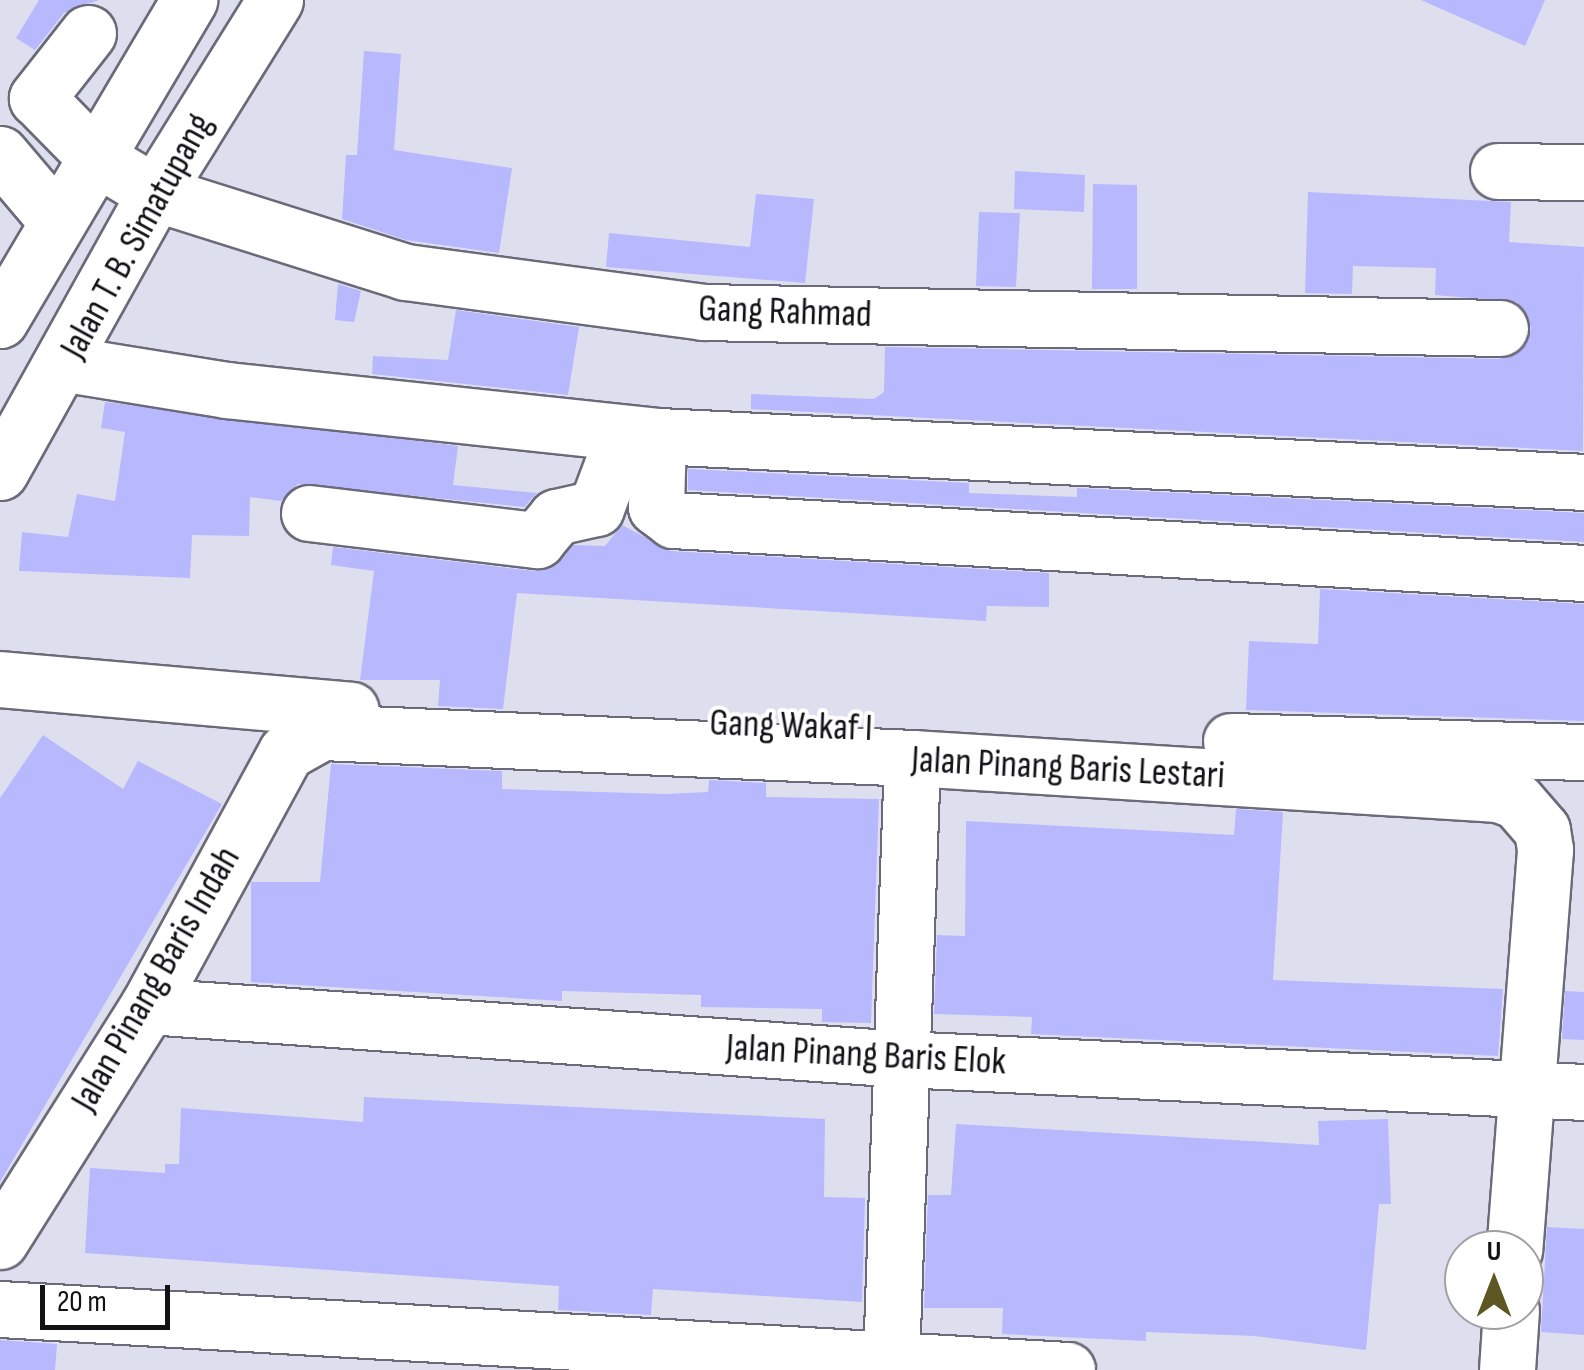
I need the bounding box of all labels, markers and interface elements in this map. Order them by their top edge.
street label: Jalan T. B. Simatupang [51,105,223,367]
street label: Gang Rahmad [697,286,873,338]
street label: Gang Wakaf I [709,700,873,752]
street label: Jalan Pinang Baris Lestari [910,737,1226,799]
street label: Jalan Pinang Baris Indah [62,839,250,1119]
street label: Jalan Pinang Baris Elok [725,1025,1007,1085]
north arrow [1444,1230,1544,1330]
text: U [1487,1235,1501,1268]
scale bar [45,1265,175,1327]
text: 20 m [57,1284,107,1320]

